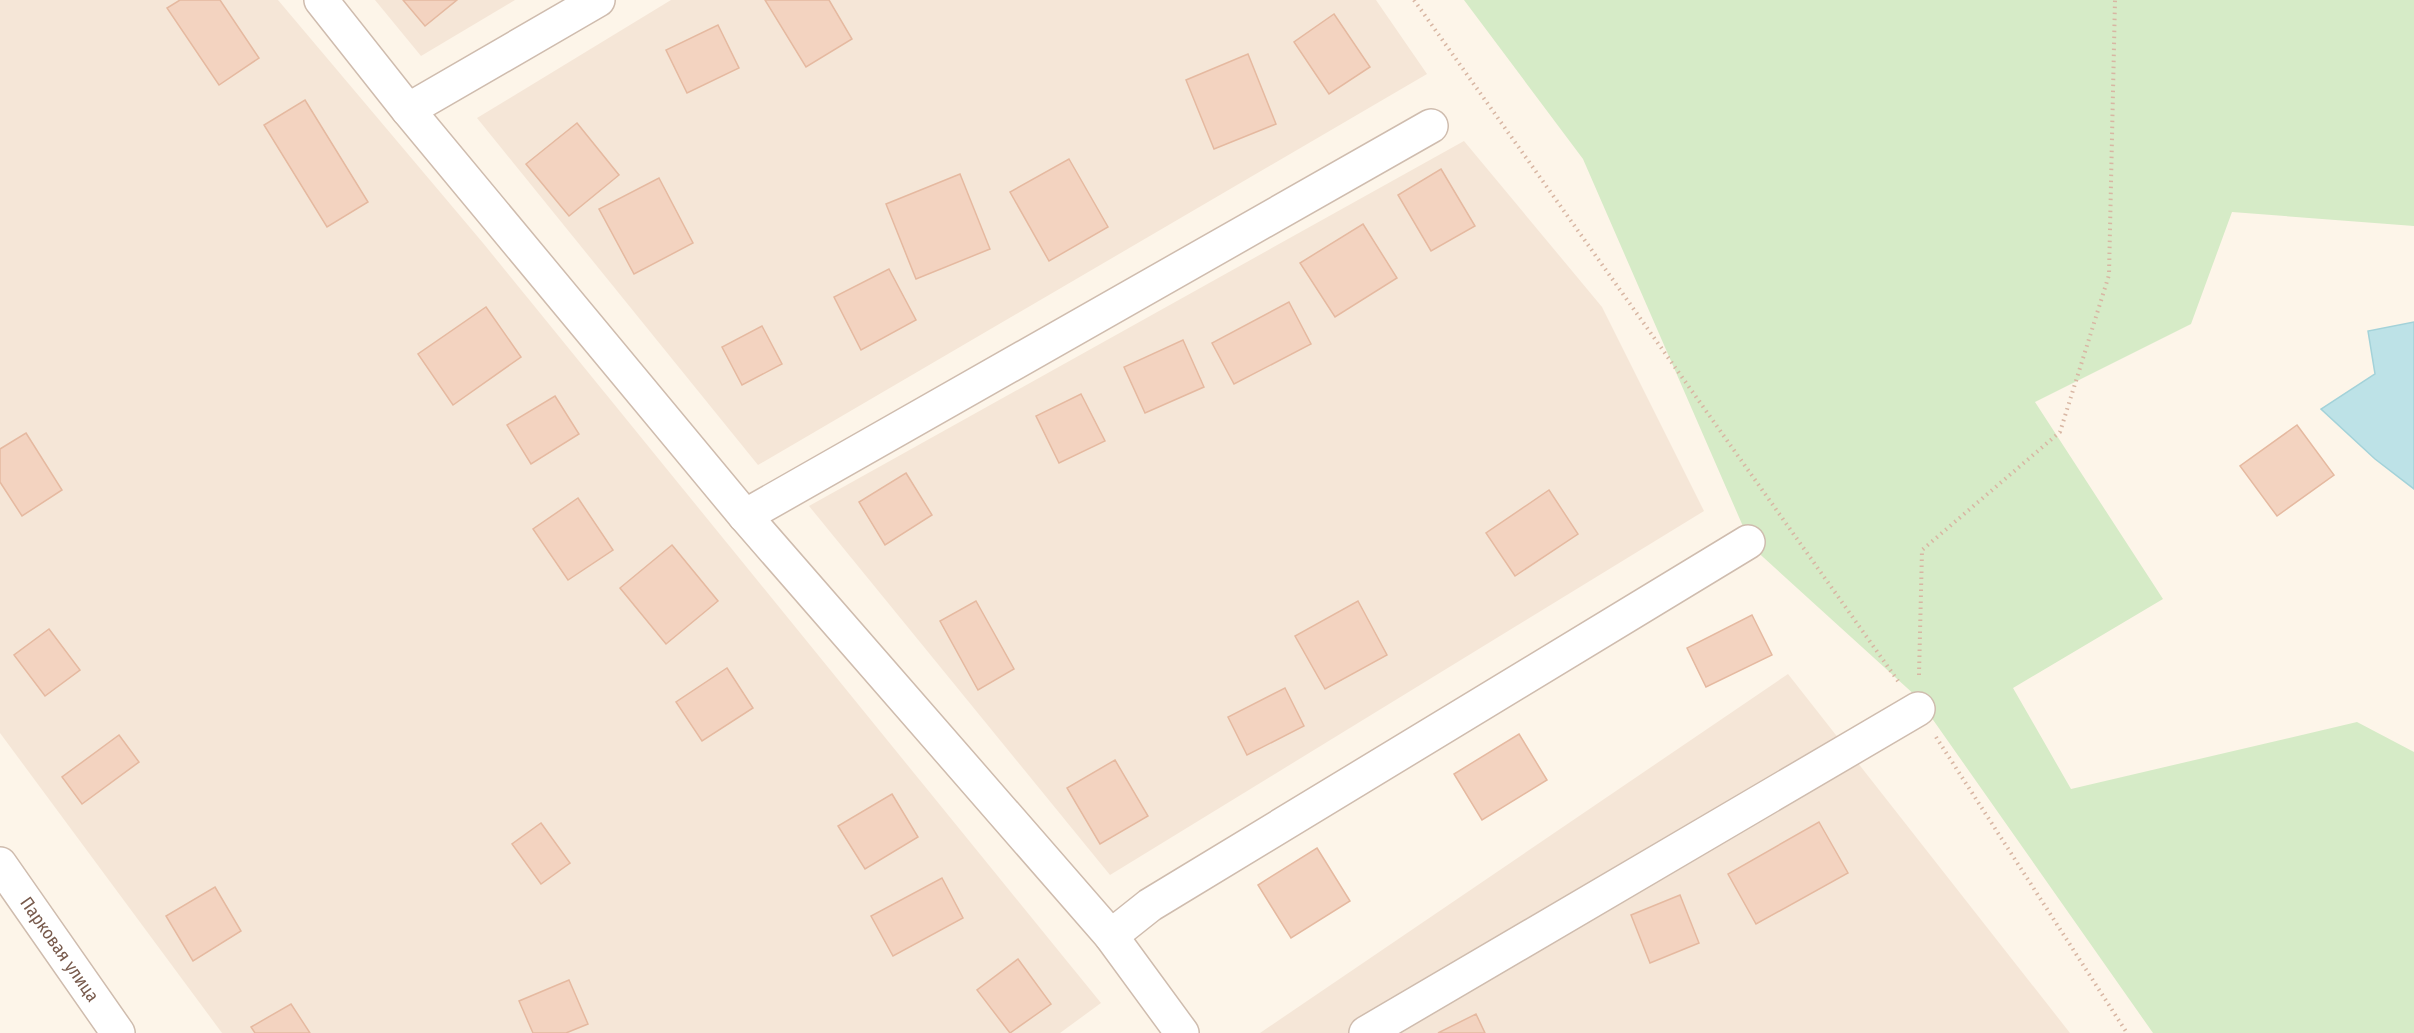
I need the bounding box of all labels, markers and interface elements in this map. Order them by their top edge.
street label: Парковая улица [15,893,104,1006]

